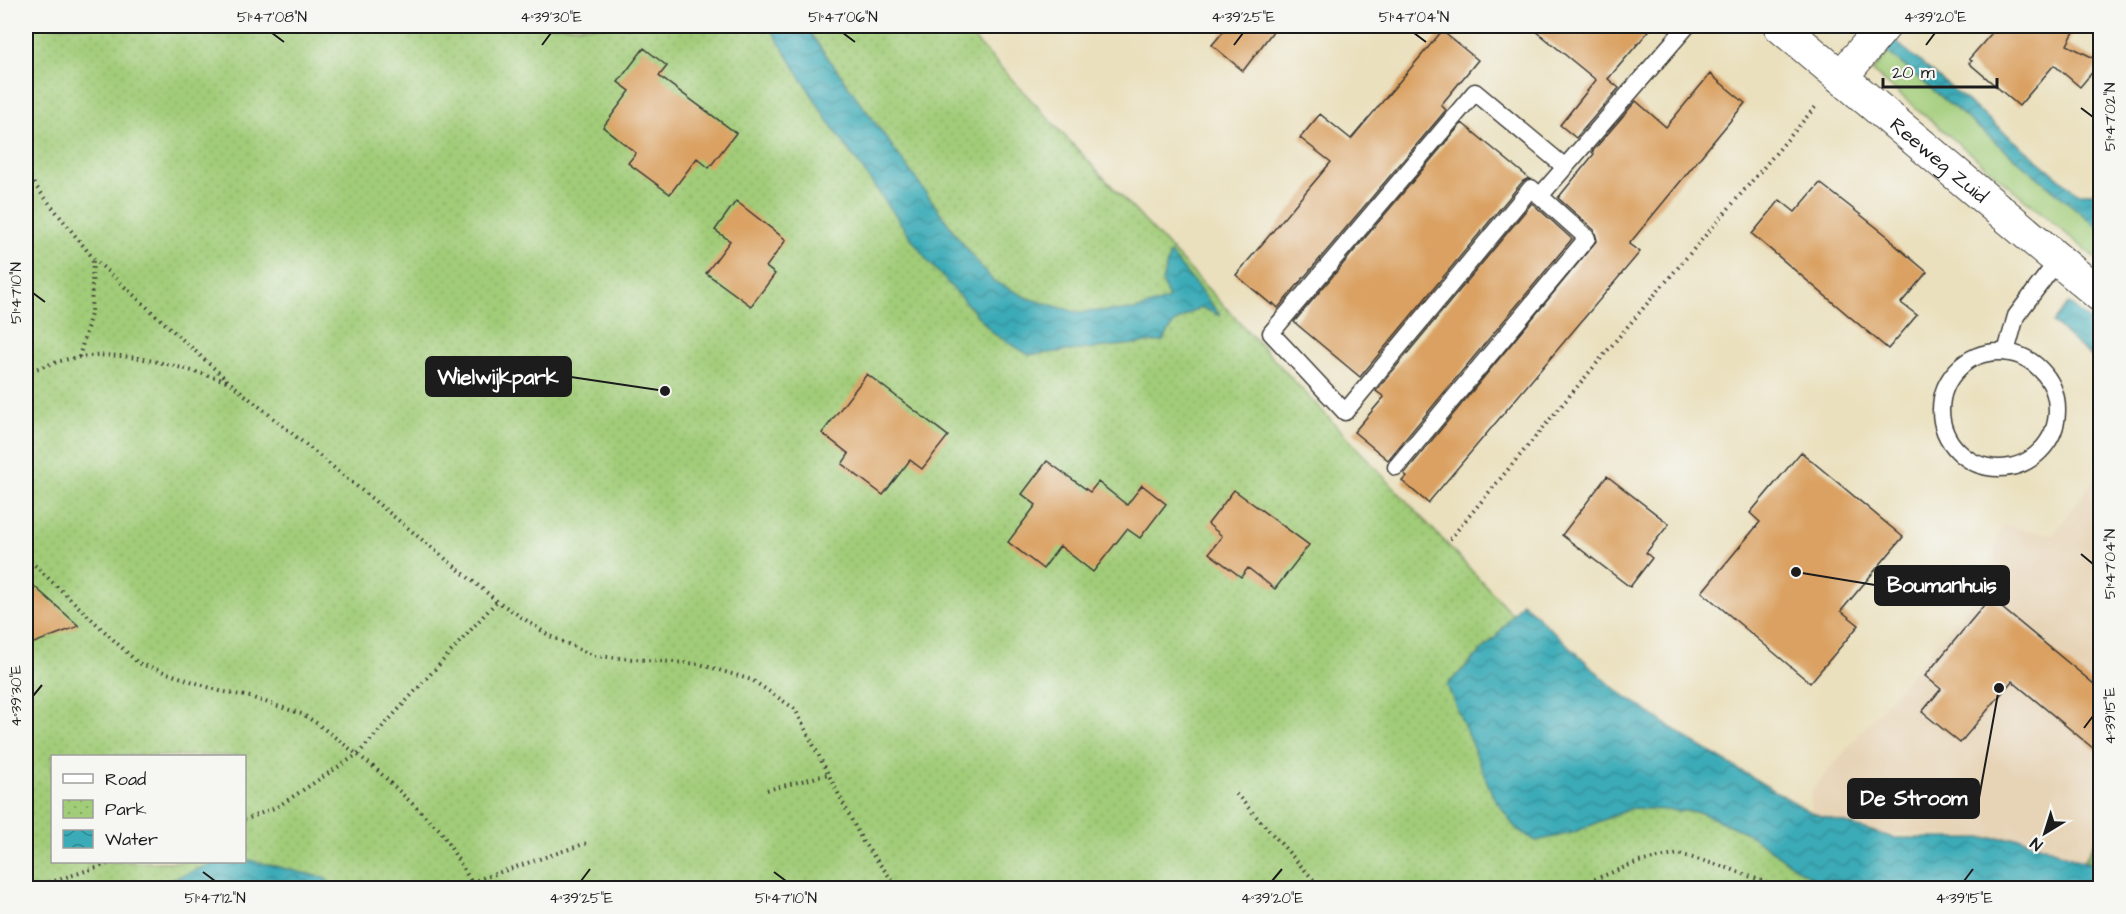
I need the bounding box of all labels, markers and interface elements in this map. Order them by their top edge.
text: 51°47'08"N [237,7,307,28]
text: 4°39'30"E [520,7,582,28]
text: 51°47'06"N [808,7,878,28]
text: 4°39'25"E [1211,7,1275,28]
text: 51°47'04"N [1379,7,1449,28]
text: 4°39'20"E [1904,7,1966,28]
scale bar [1883,51,1997,89]
text: 20 m [1892,60,1935,85]
text: 51°47'02"N [2100,83,2121,151]
street label: Reeweg Zuid [1883,111,1994,210]
text: 51°47'10"N [6,262,27,324]
callout: Wielwijkpark [426,357,571,396]
text: Wielwijkpark [436,363,559,393]
text: 51°47'04"N [2100,529,2121,599]
callout: Boumanhuis [1875,566,2009,605]
text: Boumanhuis [1887,571,1997,600]
text: 4°39'30"E [6,665,27,727]
text: 4°39'15"E [2100,687,2121,745]
legend [51,755,246,863]
text: Road [105,767,146,792]
callout: De Stroom [1848,779,1979,818]
text: De Stroom [1861,784,1968,813]
text: Park [105,797,147,822]
north arrow [2015,803,2075,863]
text: Water [105,827,158,852]
text: N [2026,832,2047,856]
text: 51°47'12"N [184,888,246,909]
text: 4°39'25"E [549,888,613,909]
text: 51°47'10"N [755,888,817,909]
text: 4°39'20"E [1241,888,1303,909]
text: 4°39'15"E [1935,888,1993,909]

